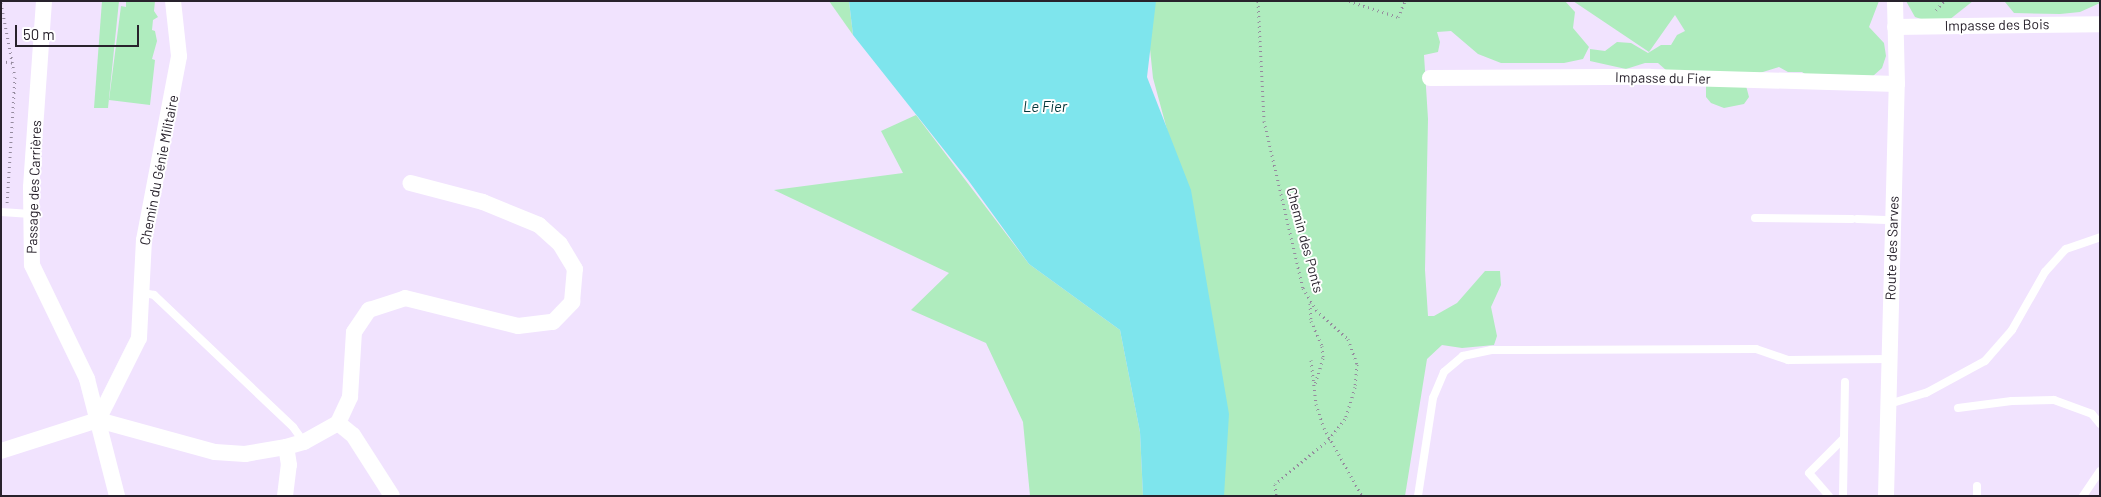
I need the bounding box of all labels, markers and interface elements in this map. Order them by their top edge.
scale bar [18,15,141,47]
street label: Impasse des Bois [1944,16,2050,34]
text: 50 m [23,25,55,43]
street label: Impasse du Fier [1615,69,1711,87]
street label: Chemin du Génie Militaire [136,93,182,247]
water label: Le Fier [1023,98,1067,116]
street label: Passage des Carrières [23,120,45,254]
street label: Chemin des Ponts [1283,185,1327,295]
street label: Route des Sarves [1882,195,1902,301]

